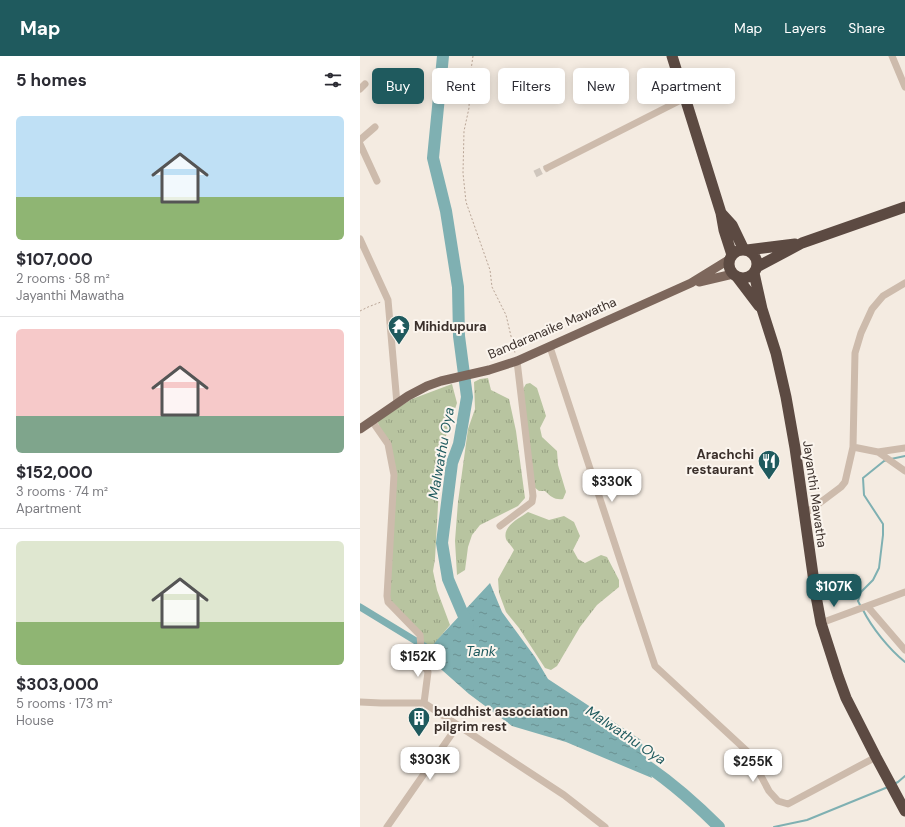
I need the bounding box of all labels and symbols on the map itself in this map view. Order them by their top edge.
street label: Bandaranaike Mawatha [485,293,619,363]
temple icon: Mihidupura [386,313,412,346]
place label: Mihidupura [414,318,487,335]
water label: Malwathu Oya [424,406,458,500]
street label: Jayanthi Mawatha [799,439,831,549]
place label: Arachchi restaurant [686,446,754,478]
restaurant icon: Arachchi restaurant [756,448,782,481]
pin: $330K [584,469,640,503]
pin: $107K [806,574,862,608]
water label: Tank [466,642,497,660]
pin: $152K [390,644,446,678]
water label: Malwathu Oya [583,702,670,769]
place label: buddhist association pilgrim rest [434,703,568,735]
building icon: buddhist association pilgrim rest [406,705,432,738]
pin: $303K [402,747,458,781]
pin: $255K [725,749,781,783]

